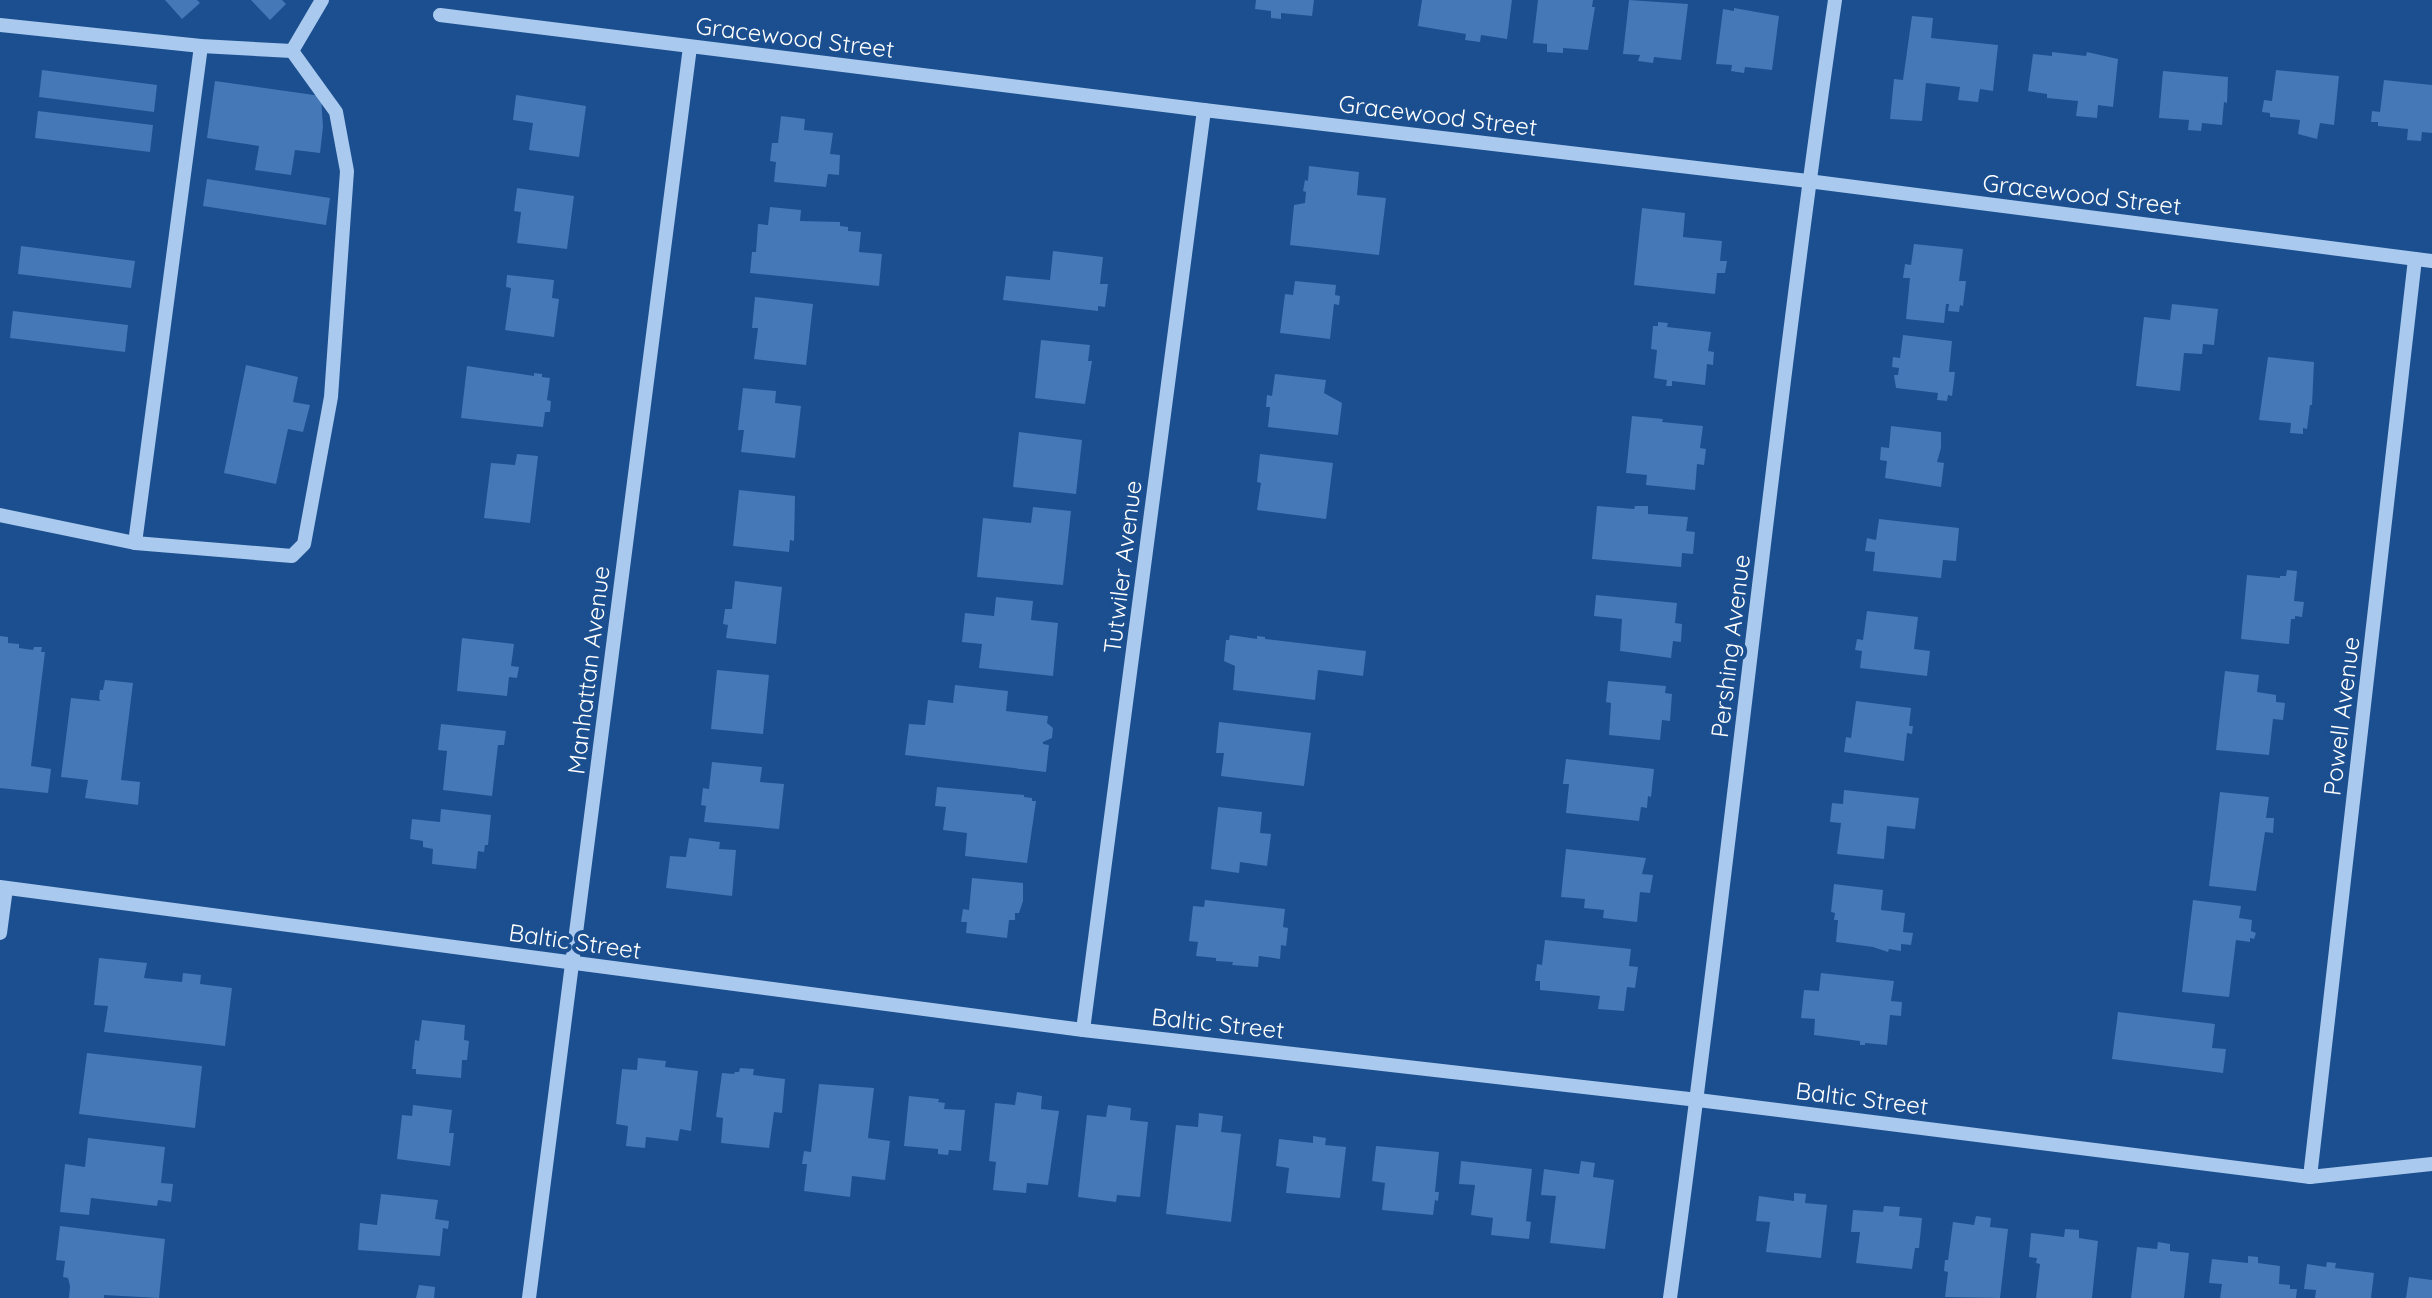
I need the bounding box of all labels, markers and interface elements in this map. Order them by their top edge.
street label: Gracewood Street [694,10,896,64]
street label: Gracewood Street [1337,88,1539,142]
street label: Gracewood Street [1981,167,2183,221]
street label: Tutwiler Avenue [1096,479,1148,655]
street label: Pershing Avenue [1704,553,1756,739]
street label: Manhattan Avenue [560,564,616,776]
street label: Powell Avenue [2316,635,2366,797]
street label: Baltic Street [507,917,643,965]
street label: Baltic Street [1150,1001,1286,1045]
street label: Baltic Street [1794,1075,1930,1121]

